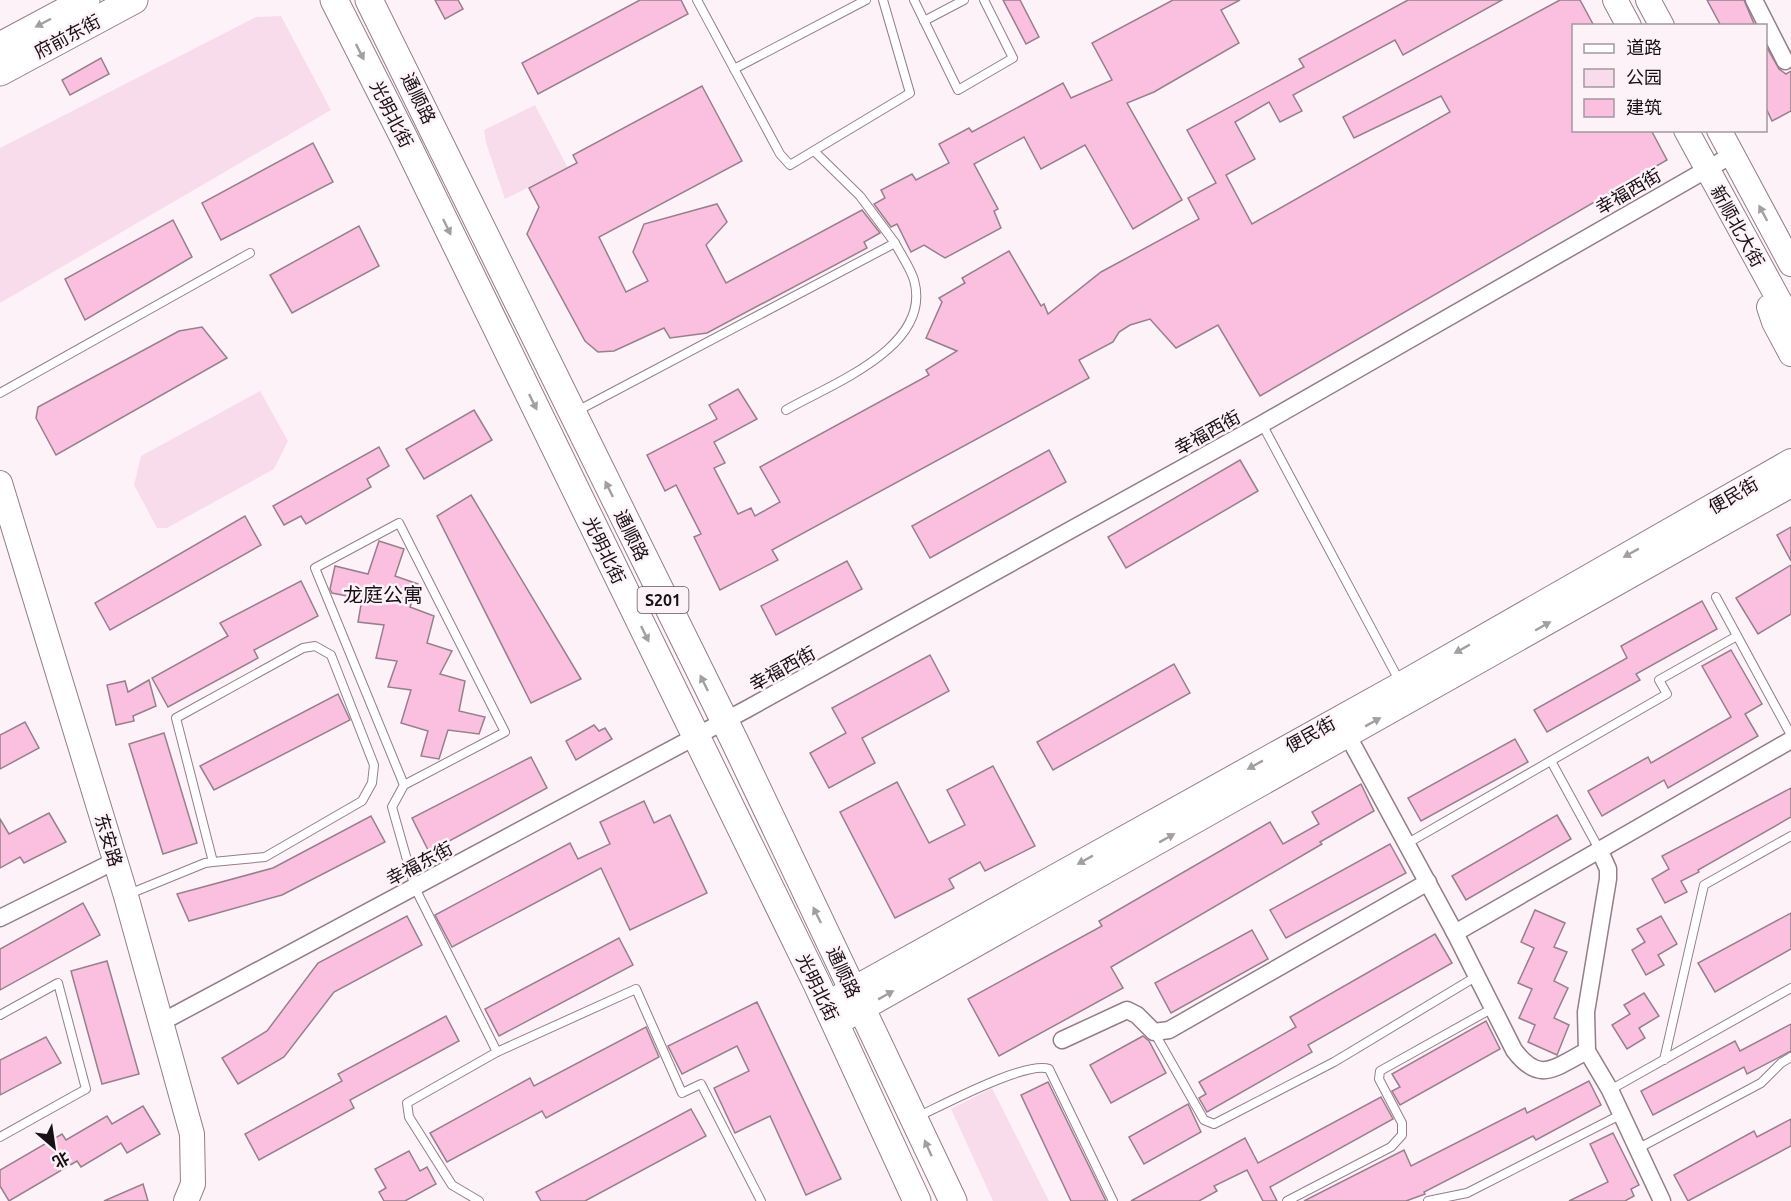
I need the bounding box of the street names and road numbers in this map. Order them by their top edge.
street label: 府前东街 [31,10,103,62]
street label: 通顺路 [398,69,440,127]
street label: 光明北街 [367,77,417,151]
street label: 幸福西街 [1592,164,1664,218]
street label: 新顺北大街 [1707,182,1769,270]
street label: 幸福西街 [1171,406,1243,458]
street label: 便民街 [1705,473,1761,517]
street label: 通顺路 [611,506,653,564]
street label: 光明北街 [580,513,630,587]
road number: S201 [638,587,688,613]
street label: 幸福西街 [746,642,818,694]
street label: 便民街 [1282,712,1338,756]
street label: 东安路 [92,811,126,869]
street label: 幸福东街 [383,837,455,889]
street label: 通顺路 [824,943,864,1001]
street label: 光明北街 [793,950,843,1024]

